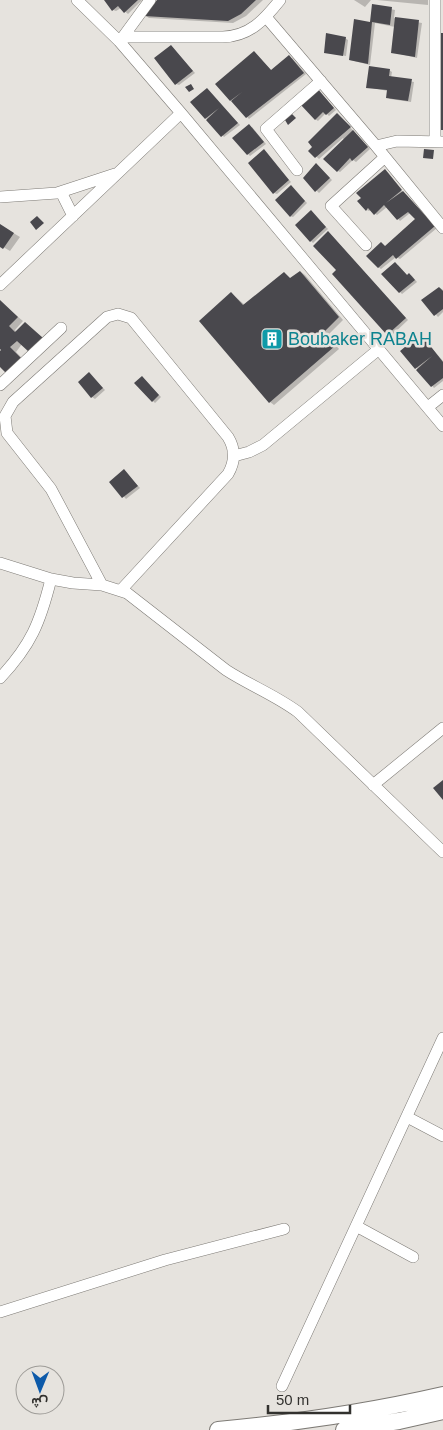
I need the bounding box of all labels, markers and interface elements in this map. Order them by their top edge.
building icon: Boubaker RABAH [260,327,284,351]
place label: Boubaker RABAH [288,329,432,349]
north arrow [15,1365,65,1415]
scale bar [268,1382,350,1414]
text: 50 m [276,1391,309,1408]
text: ش [31,1394,48,1411]

